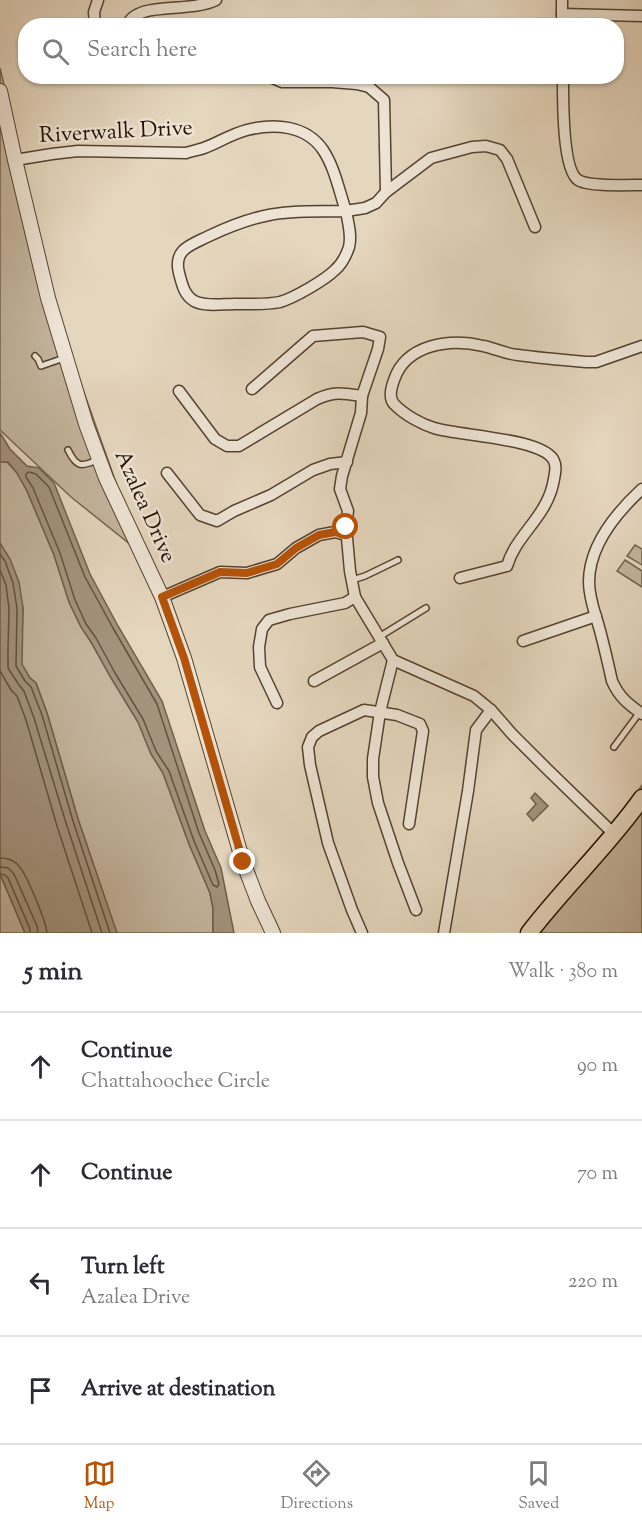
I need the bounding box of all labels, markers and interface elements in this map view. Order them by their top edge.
search box [18,18,624,84]
icon: search [39,35,72,68]
text: Search here [87,35,197,67]
street label: Riverwalk Drive [38,113,194,153]
street label: Azalea Drive [105,446,183,568]
route start [332,513,358,539]
route end [229,848,255,874]
text: 5 min [24,954,83,991]
text: Walk · 380 m [508,958,618,987]
text: Continue [81,1036,172,1068]
icon: ahead [24,1050,57,1083]
text: 90 m [577,1052,618,1081]
text: Chattahoochee Circle [81,1068,270,1097]
icon: ahead [24,1158,57,1191]
text: Continue [81,1158,172,1190]
text: 70 m [577,1160,618,1189]
text: Turn left [81,1252,164,1284]
icon: left [24,1266,57,1299]
text: 220 m [568,1268,618,1297]
text: Azalea Drive [81,1284,190,1313]
icon: arrive [24,1374,57,1407]
text: Arrive at destination [81,1374,276,1406]
tab: Map [83,1457,116,1516]
tab: Directions [281,1457,353,1516]
tab: Saved [518,1457,559,1516]

